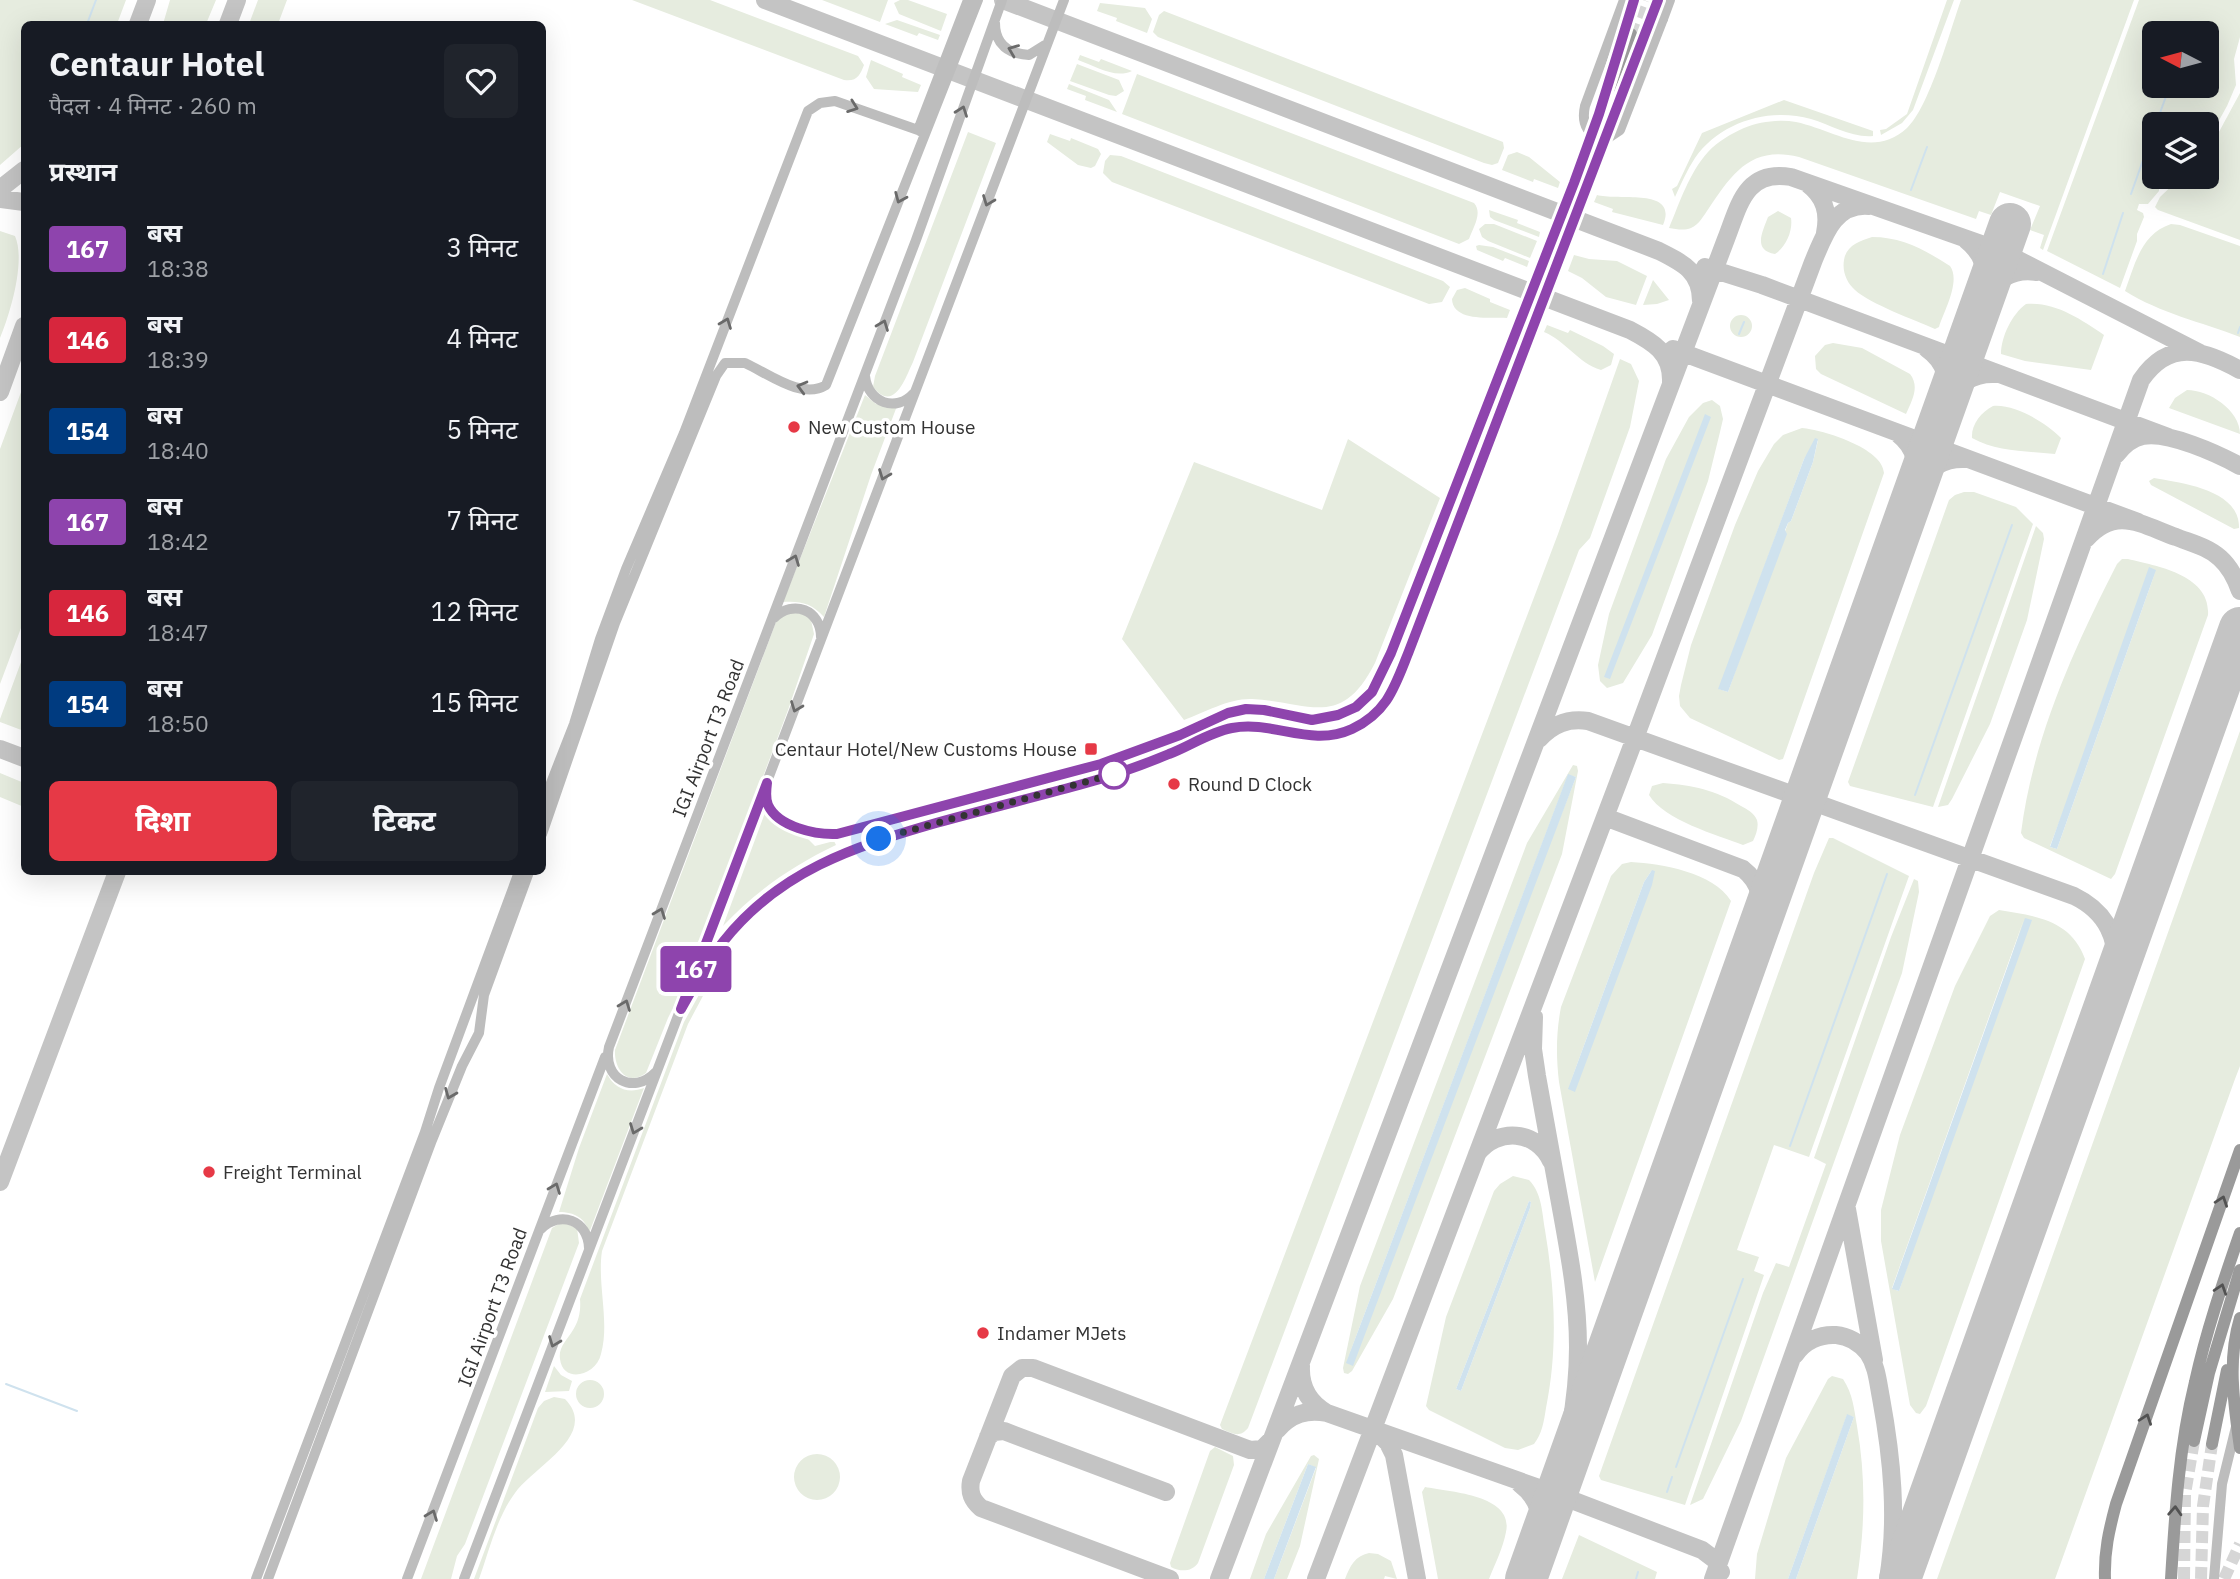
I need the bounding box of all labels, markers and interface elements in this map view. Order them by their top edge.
north arrow [2142,21,2219,98]
map controls [2142,21,2219,189]
text: Centaur Hotel [49,42,264,85]
button: heart [444,44,518,118]
one-way arrow [1008,44,1020,58]
text: पैदल · 4 मिनट · 260 m [49,90,257,120]
one-way arrow [847,99,859,113]
one-way arrow [954,106,968,118]
button: layers [2142,112,2219,189]
text: प्रस्थान [49,154,117,188]
one-way arrow [894,191,908,203]
one-way arrow [982,195,996,207]
text: बस [147,215,182,249]
text: 3 मिनट [446,230,518,264]
text: 167 [66,233,109,265]
text: 18:38 [147,253,209,283]
text: बस [147,306,182,340]
one-way arrow [718,317,732,329]
one-way arrow [875,319,889,331]
text: 4 मिनट [446,321,518,355]
text: 146 [66,324,109,356]
text: 18:39 [147,344,209,374]
one-way arrow [796,381,808,395]
text: बस [147,397,182,431]
text: 5 मिनट [446,412,518,446]
text: 154 [66,415,109,447]
place label: New Custom House [808,415,975,439]
marker: New Custom House [786,419,802,435]
text: 18:40 [147,435,209,465]
one-way arrow [878,468,892,480]
text: बस [147,488,182,522]
text: 7 मिनट [446,503,518,537]
text: 167 [66,506,109,538]
text: 18:42 [147,526,209,556]
one-way arrow [786,555,800,567]
text: बस [147,579,182,613]
text: 12 मिनट [431,594,518,628]
text: 146 [66,597,109,629]
text: 18:47 [147,617,209,647]
street label: IGI Airport T3 Road [667,656,749,820]
text: बस [147,670,182,704]
text: 15 मिनट [431,685,518,719]
text: 154 [66,688,109,720]
one-way arrow [790,700,804,712]
text: 18:50 [147,708,209,738]
place label: Centaur Hotel/New Customs House [775,737,1077,761]
marker: Centaur Hotel/New Customs House [1083,741,1099,757]
unlabelled marker [1099,759,1129,789]
place label: Round D Clock [1188,772,1312,796]
marker: Round D Clock [1166,776,1182,792]
button: दिशा [49,781,277,861]
button: टिकट [291,781,518,861]
your location [861,821,896,856]
one-way arrow [652,908,666,920]
line badge: 167 [656,946,736,992]
text: 167 [674,953,718,985]
one-way arrow [617,1000,631,1012]
one-way arrow [445,1088,459,1100]
one-way arrow [629,1123,643,1135]
place label: Freight Terminal [223,1160,362,1184]
marker: Freight Terminal [201,1164,217,1180]
one-way arrow [547,1182,561,1194]
one-way arrow [2214,1196,2228,1208]
street label: IGI Airport T3 Road [452,1224,532,1390]
one-way arrow [2213,1283,2228,1295]
place label: Indamer MJets [997,1321,1127,1345]
marker: Indamer MJets [975,1325,991,1341]
one-way arrow [549,1336,563,1348]
one-way arrow [2138,1414,2152,1426]
one-way arrow [2167,1505,2182,1516]
one-way arrow [424,1510,438,1522]

